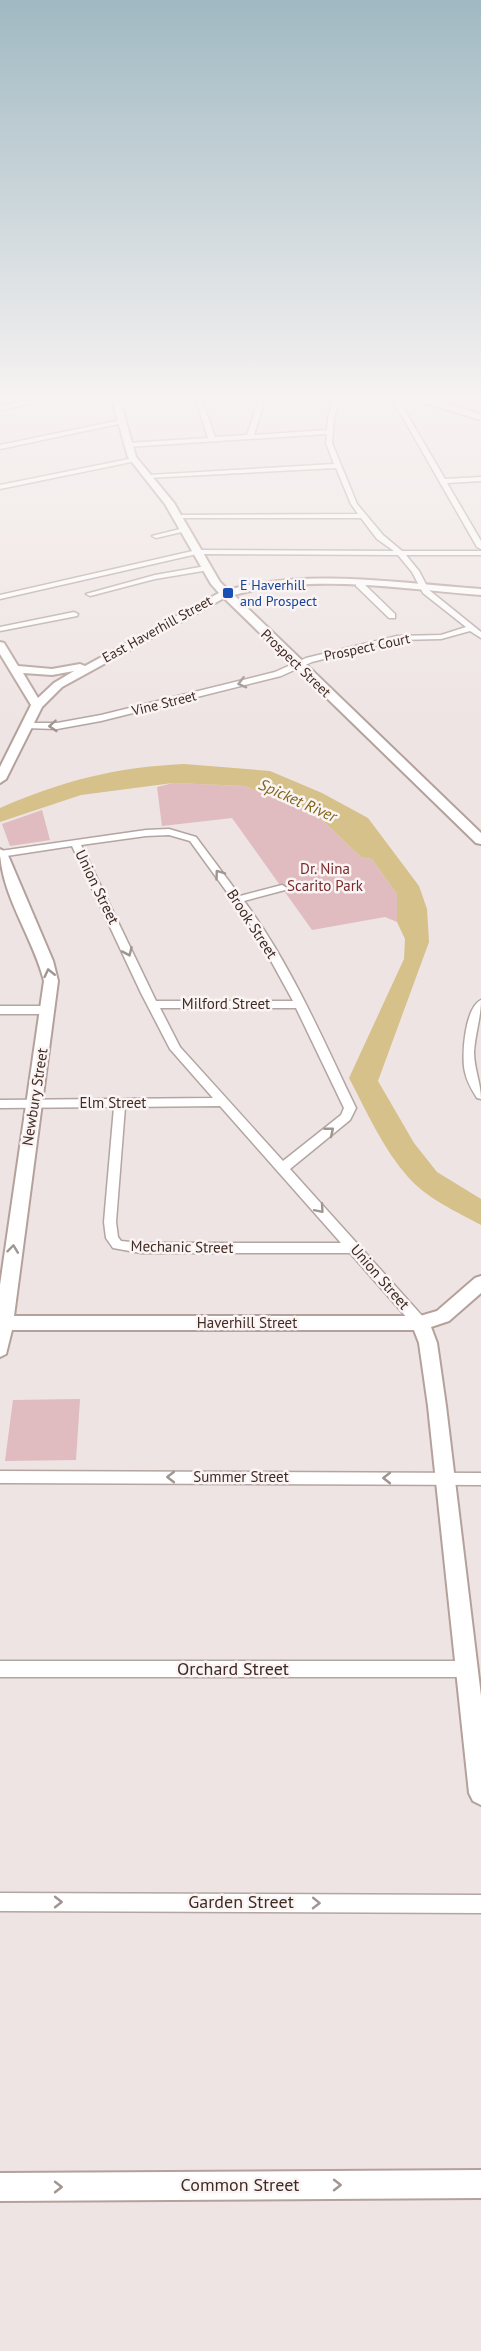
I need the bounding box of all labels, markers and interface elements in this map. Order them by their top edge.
place label: E Haverhill and Prospect [240,576,317,610]
marker: E Haverhill and Prospect [221,586,235,600]
street label: East Haverhill Street [99,591,215,667]
street label: Prospect Street [257,625,335,701]
street label: Prospect Court [322,629,412,665]
one-way arrow [238,675,248,688]
street label: Vine Street [129,686,198,720]
one-way arrow [48,719,57,732]
water label: Spicket River [256,774,342,827]
street label: Union Street [71,846,124,927]
park label: Dr. Nina Scarito Park [287,859,364,895]
one-way arrow [215,870,226,881]
street label: Brook Street [223,885,282,962]
one-way arrow [121,946,133,957]
one-way arrow [43,968,56,978]
street label: Milford Street [182,994,270,1013]
street label: Newbury Street [17,1047,52,1147]
street label: Elm Street [80,1093,146,1112]
one-way arrow [323,1128,334,1139]
one-way arrow [313,1202,324,1212]
street label: Mechanic Street [131,1236,234,1257]
street label: Union Street [347,1240,414,1313]
one-way arrow [6,1244,19,1254]
street label: Haverhill Street [197,1313,297,1332]
street label: Summer Street [193,1467,289,1486]
one-way arrow [166,1471,175,1483]
one-way arrow [382,1472,391,1484]
street label: Orchard Street [177,1657,289,1680]
street label: Garden Street [188,1890,294,1913]
one-way arrow [54,1896,63,1908]
one-way arrow [312,1896,321,1909]
street label: Common Street [181,2173,299,2196]
one-way arrow [333,2179,342,2191]
one-way arrow [54,2180,63,2193]

